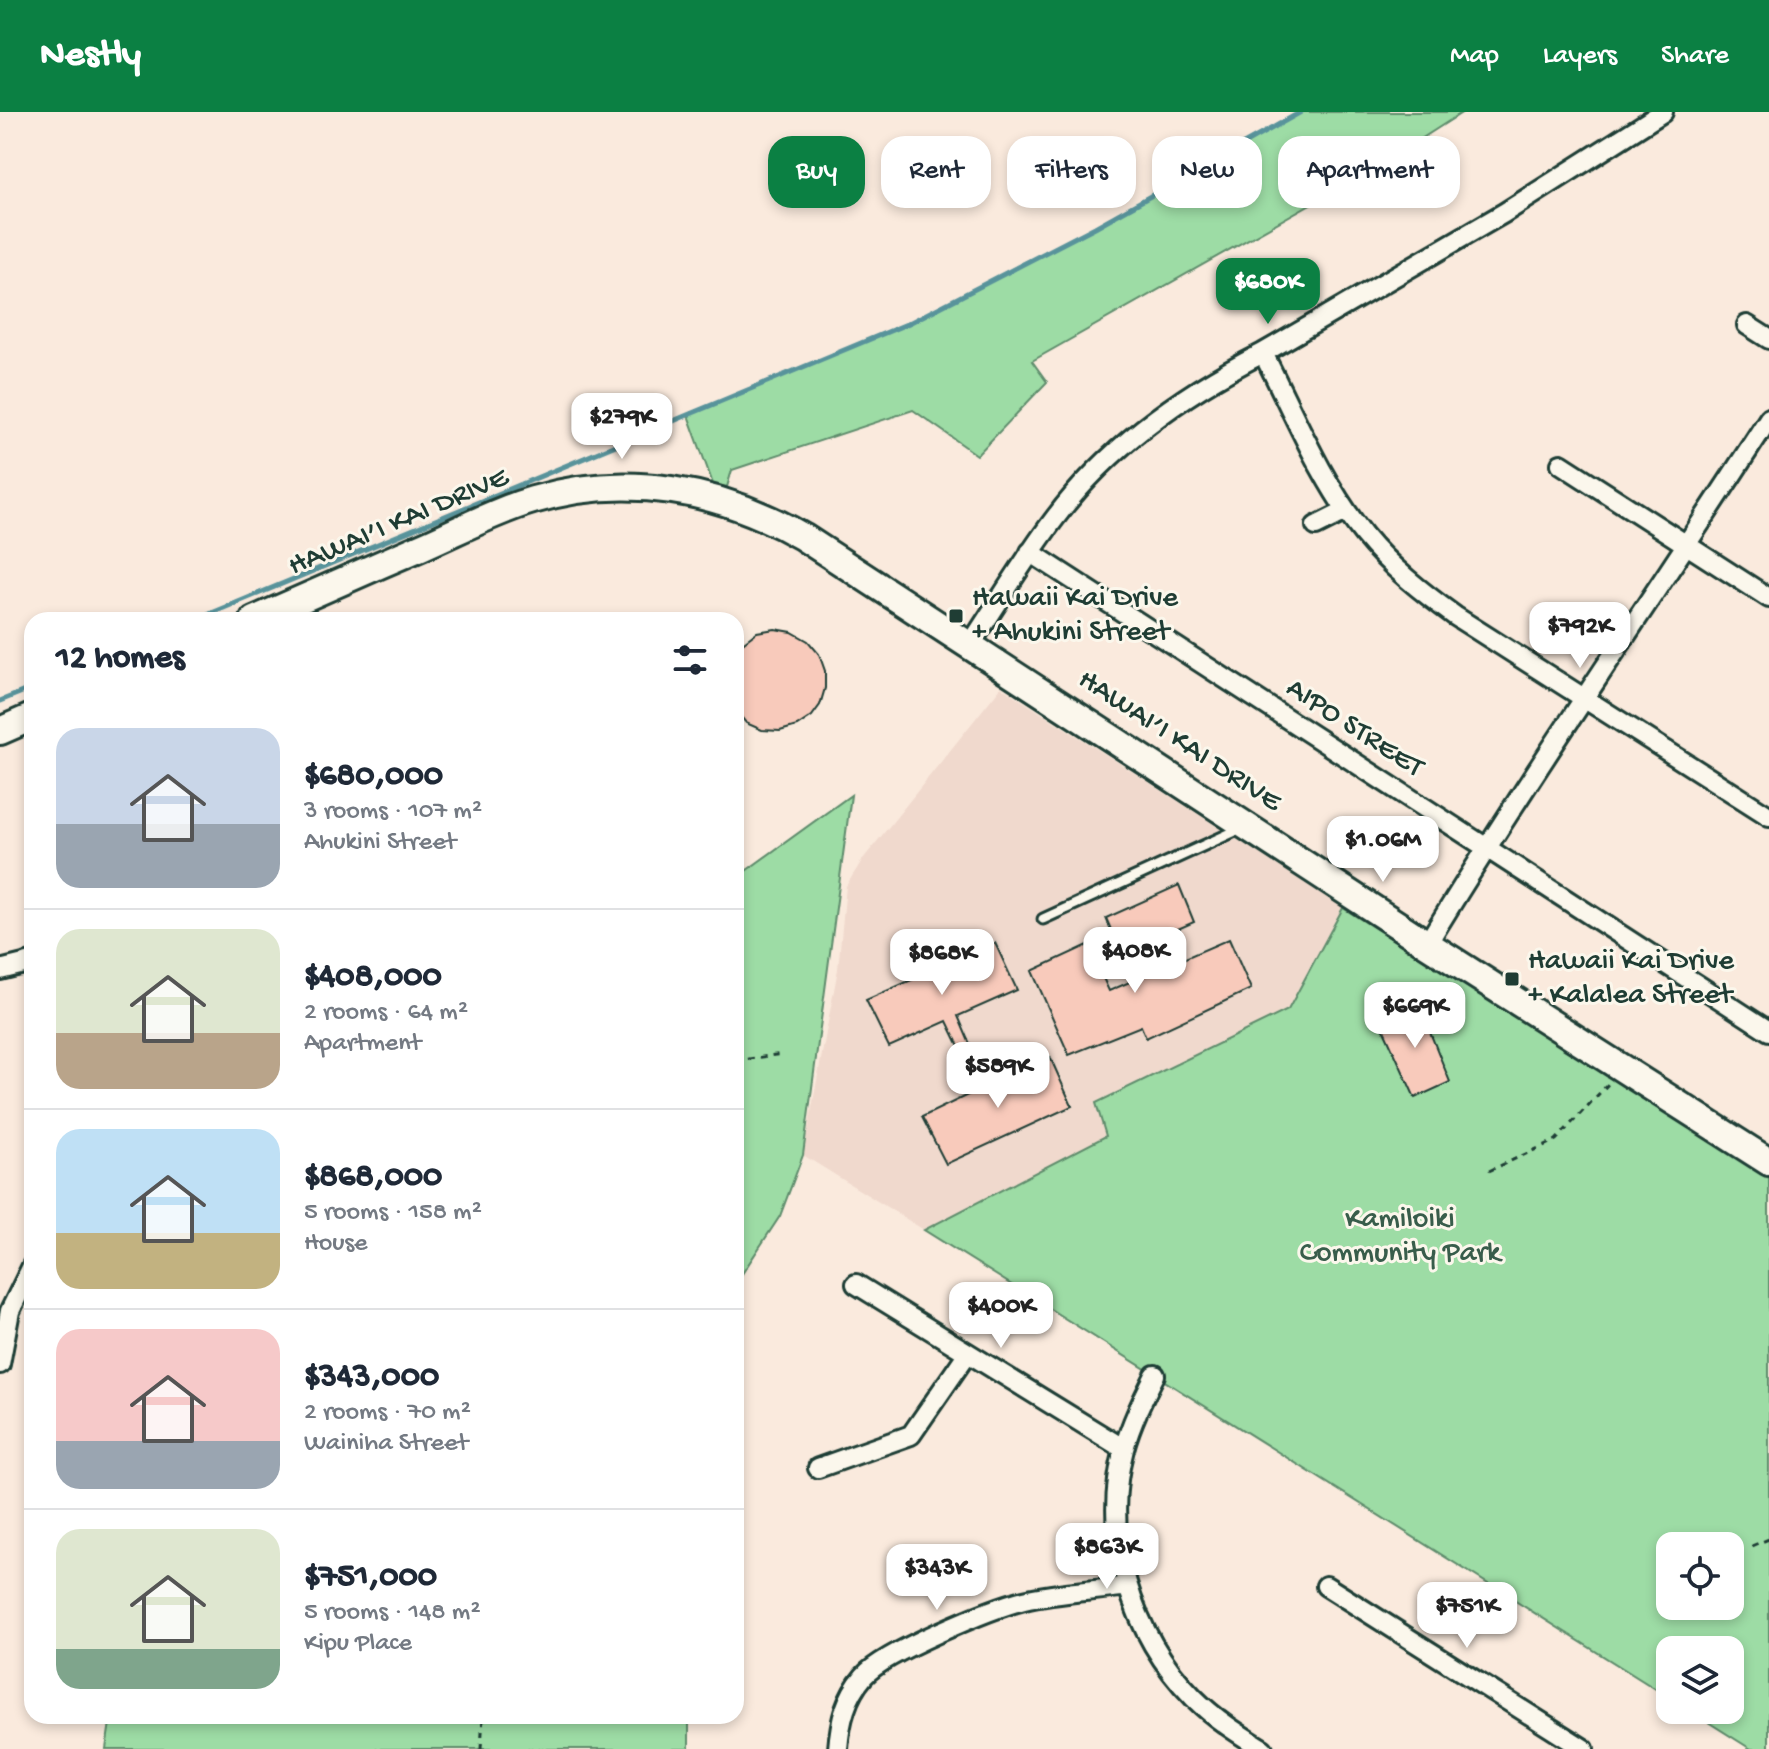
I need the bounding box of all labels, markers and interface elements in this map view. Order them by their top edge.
text: Nestly [40,34,141,78]
text: Map [1450,40,1499,73]
text: Layers [1543,40,1617,73]
text: Share [1661,40,1729,73]
chip: Buy [768,136,865,208]
chip: Rent [881,136,991,208]
chip: Filters [1007,136,1136,208]
chip: New [1152,136,1262,208]
chip: Apartment [1278,136,1460,208]
pin: $680K [1212,258,1324,326]
text: $680K [1234,268,1302,299]
pin: $279K [566,393,678,461]
text: $279K [589,403,655,434]
street label: HAWAI’I KAI DRIVE [284,460,515,585]
place label: Hawaii Kai Drive + Ahukini Street [972,582,1178,651]
pin: $792K [1524,602,1636,670]
marker: Hawaii Kai Drive + Ahukini Street [947,607,965,625]
text: $792K [1547,612,1613,643]
icon: filters [668,638,712,682]
text: 12 homes [56,640,185,680]
street label: HAWAI’I KAI DRIVE [1071,663,1288,821]
street label: AIPO STREET [1279,672,1430,787]
text: $680,000 [304,757,443,797]
icon: home [120,760,216,856]
text: 3 rooms · 107 m² [304,797,482,828]
pin: $1.06M [1318,816,1448,884]
text: $1.06M [1345,826,1421,857]
text: Ahukini Street [304,828,456,859]
pin: $408K [1079,927,1191,995]
pin: $868K [886,929,998,997]
text: $408K [1101,937,1169,968]
text: $868K [908,939,976,970]
place label: Hawaii Kai Drive + Kalalea Street [1528,945,1735,1014]
text: $408,000 [304,958,442,998]
icon: home [120,961,216,1057]
marker: Hawaii Kai Drive + Kalalea Street [1503,970,1521,988]
pin: $669K [1359,982,1471,1050]
text: $669K [1382,992,1448,1023]
text: 2 rooms · 64 m² [304,998,468,1029]
text: Apartment [304,1029,421,1060]
pin: $589K [942,1042,1054,1110]
text: $589K [965,1052,1031,1083]
text: $868,000 [304,1158,442,1198]
icon: home [120,1161,216,1257]
text: 5 rooms · 158 m² [304,1198,482,1229]
park label: Kamiloiki Community Park [1300,1203,1503,1272]
text: House [304,1229,368,1260]
pin: $400K [945,1282,1057,1350]
text: $400K [967,1292,1035,1323]
text: $343,000 [304,1358,439,1398]
icon: home [120,1361,216,1457]
text: 2 rooms · 70 m² [304,1398,471,1429]
text: Wainiha Street [304,1429,468,1460]
pin: $863K [1051,1523,1163,1591]
map controls [1656,1532,1744,1724]
button: locate [1656,1532,1744,1620]
text: $863K [1074,1533,1140,1564]
pin: $343K [881,1544,993,1612]
text: $343K [904,1554,970,1585]
text: $751,000 [304,1558,437,1598]
icon: home [120,1561,216,1657]
pin: $751K [1411,1582,1523,1650]
text: $751K [1435,1592,1499,1623]
text: 5 rooms · 148 m² [304,1598,481,1629]
text: Kipu Place [304,1629,412,1660]
button: layers [1656,1636,1744,1724]

